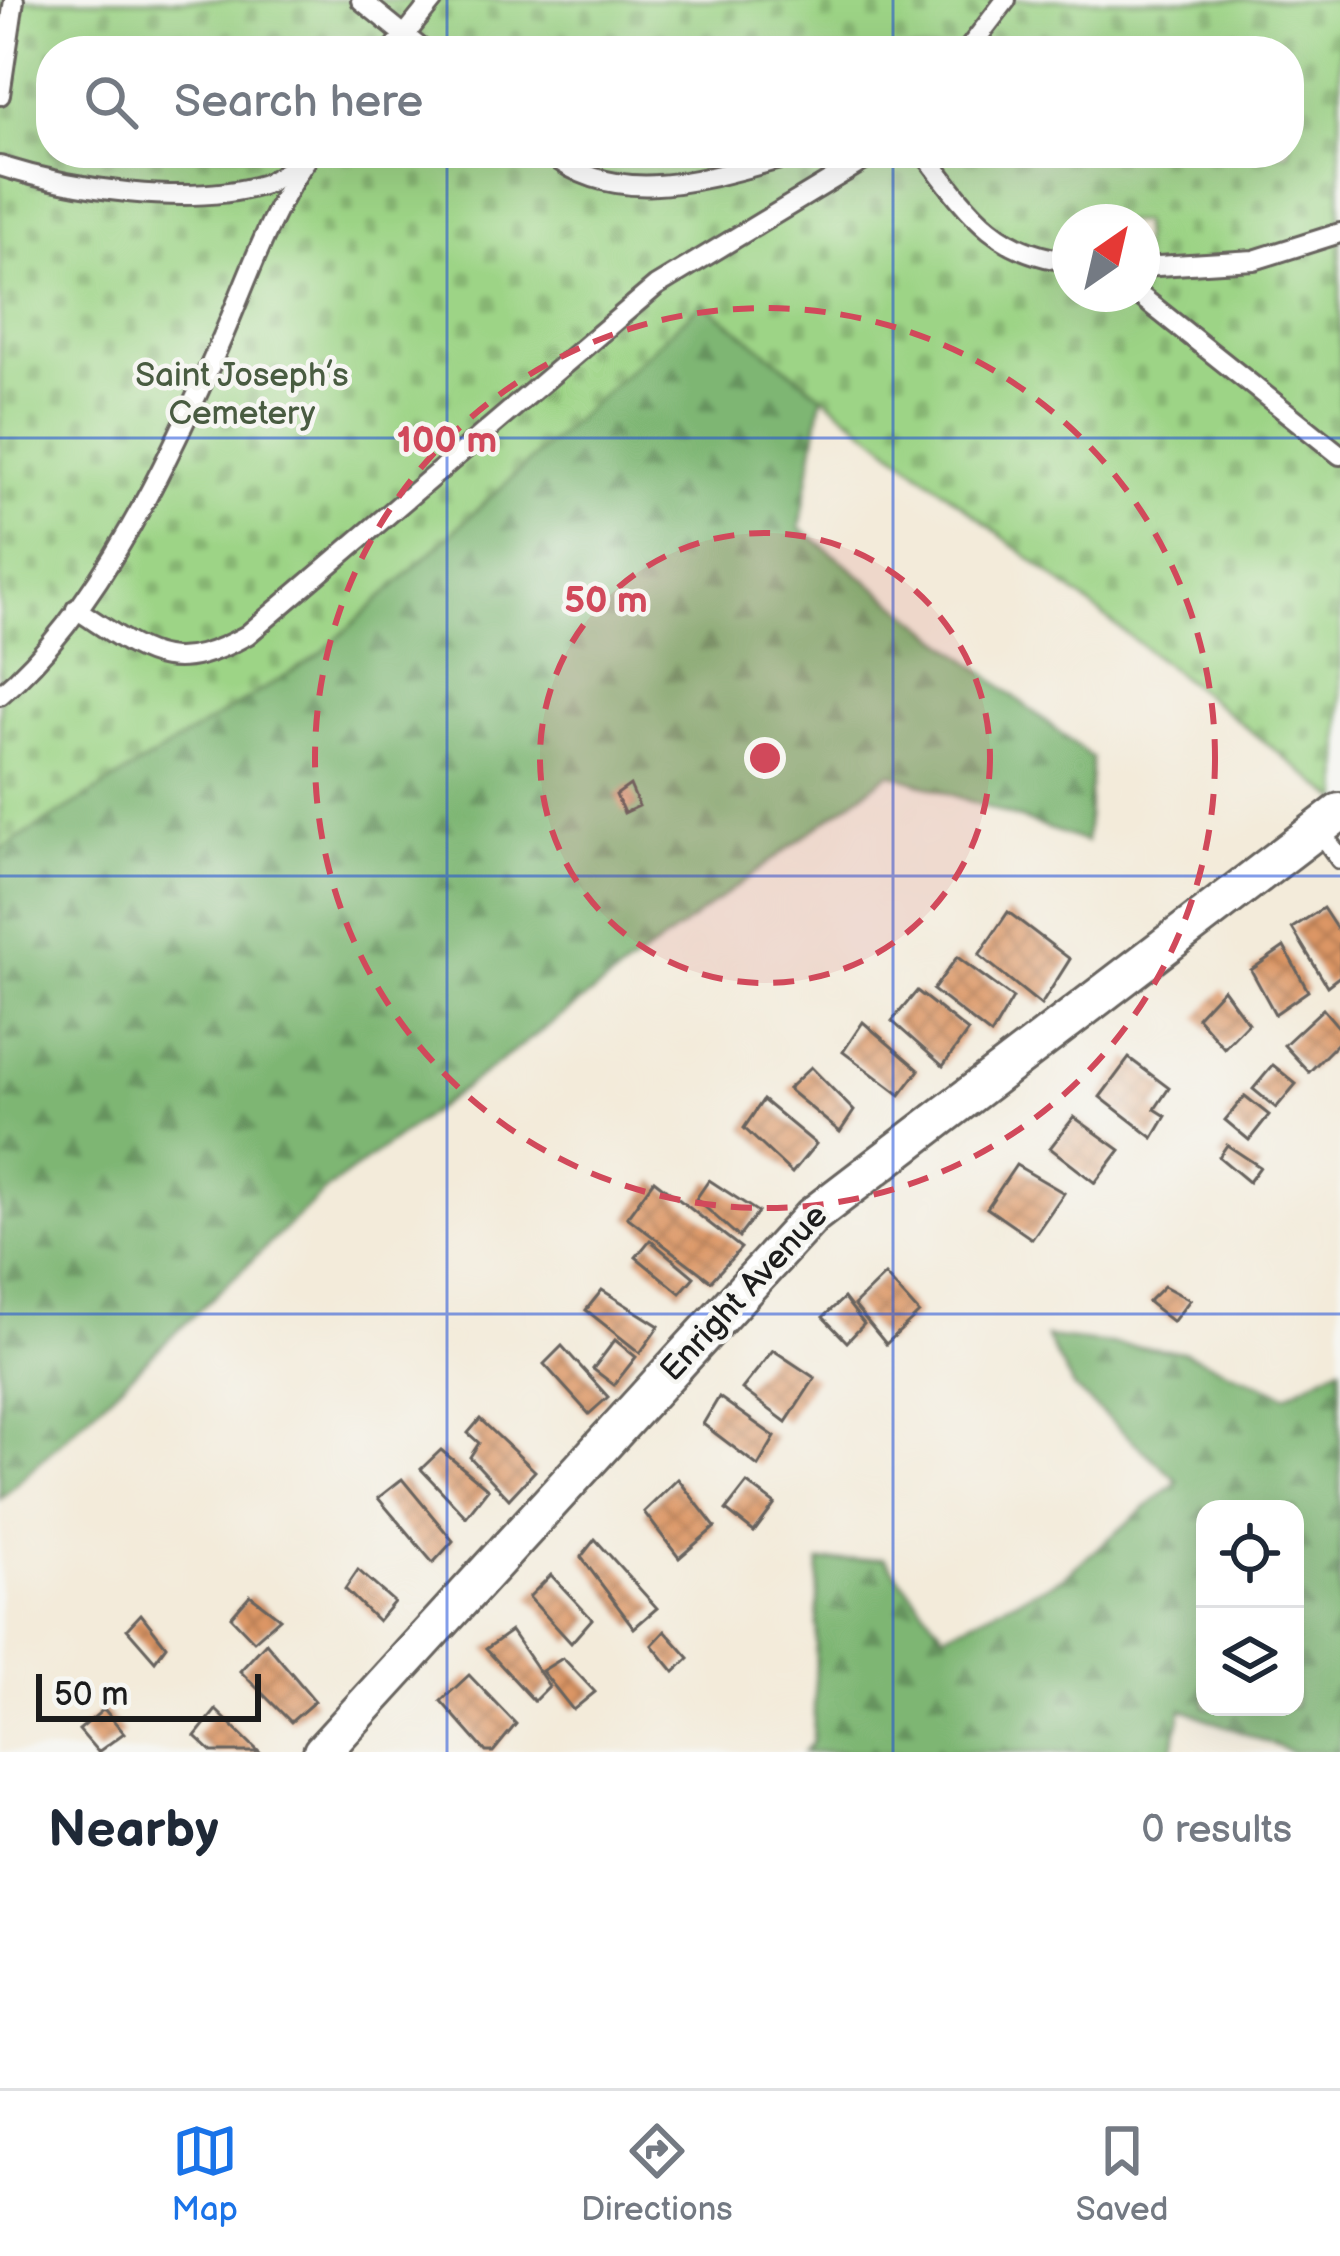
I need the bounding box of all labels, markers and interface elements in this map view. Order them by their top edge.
search box [36,36,1304,168]
icon: search [78,69,144,135]
text: Search here [174,75,423,130]
north arrow [1052,204,1160,312]
park label: Saint Joseph’s Cemetery [135,356,349,434]
text: 100 m [397,420,497,463]
text: 50 m [564,580,648,623]
centre of rings [744,737,786,779]
street label: Enright Avenue [652,1196,836,1390]
map controls [1196,1500,1304,1716]
button: locate [1196,1500,1304,1608]
button: layers [1196,1608,1304,1716]
scale bar [36,1668,261,1721]
text: 50 m [54,1675,129,1715]
text: Nearby [48,1800,219,1861]
text: 0 results [1141,1807,1292,1854]
tab: Map [172,2118,238,2230]
tab: Directions [581,2118,733,2230]
tab: Saved [1076,2118,1168,2230]

